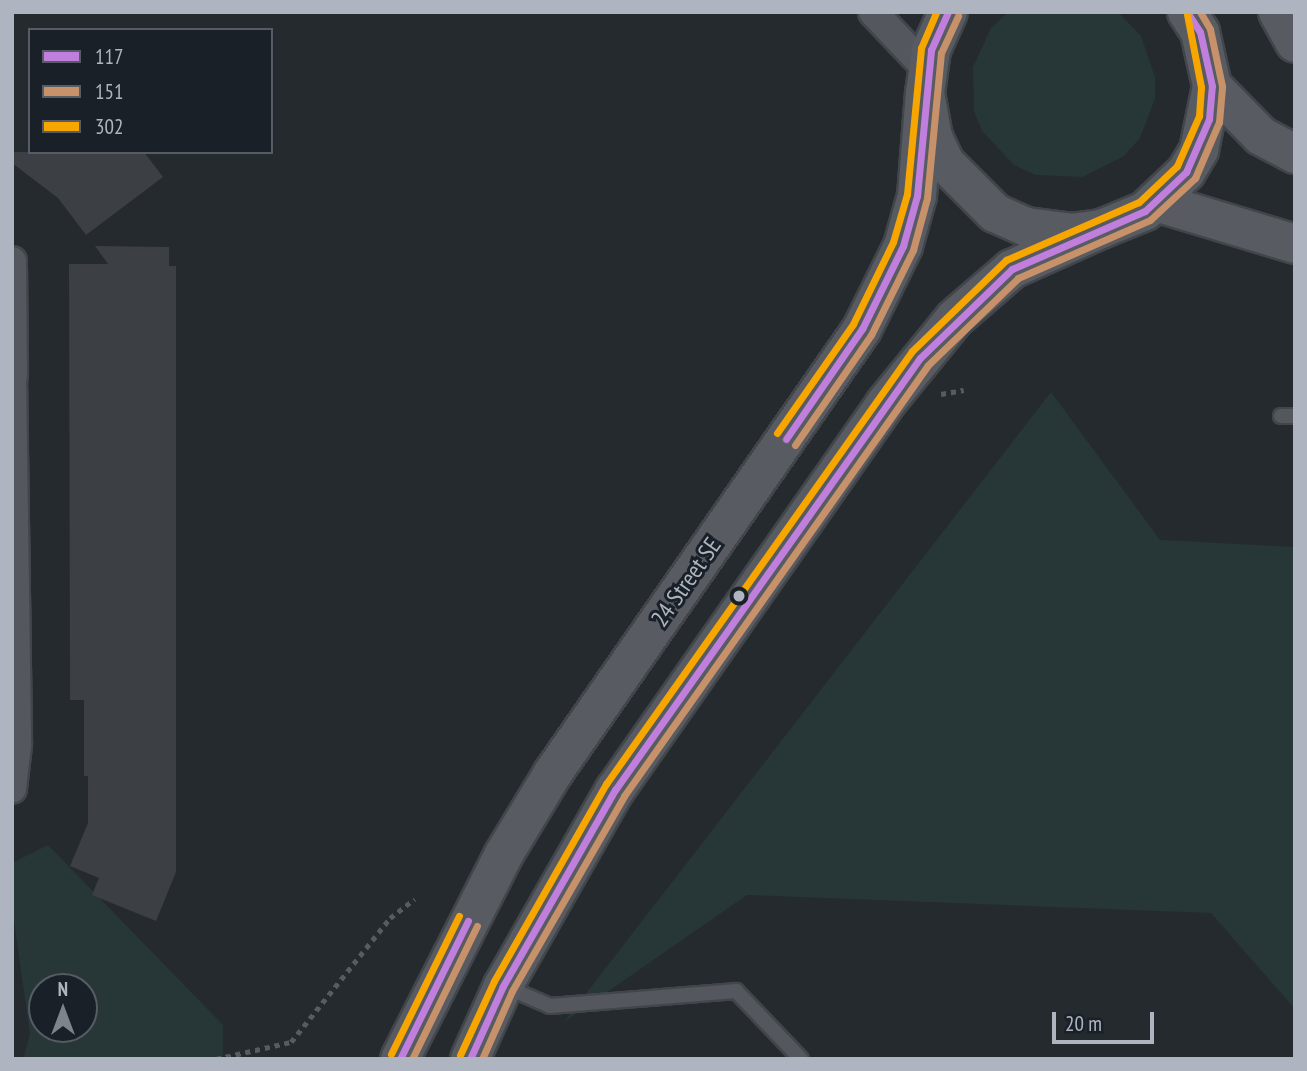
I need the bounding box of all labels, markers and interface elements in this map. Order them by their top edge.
legend [28,28,273,154]
text: 117 [95,43,123,70]
text: 151 [95,78,123,105]
text: 302 [95,113,123,140]
street label: 24 Street SE [645,532,727,632]
unlabelled marker [732,589,746,603]
north arrow [28,973,98,1043]
text: N [58,977,68,1001]
scale bar [1055,998,1156,1042]
text: 20 m [1065,1010,1102,1037]

